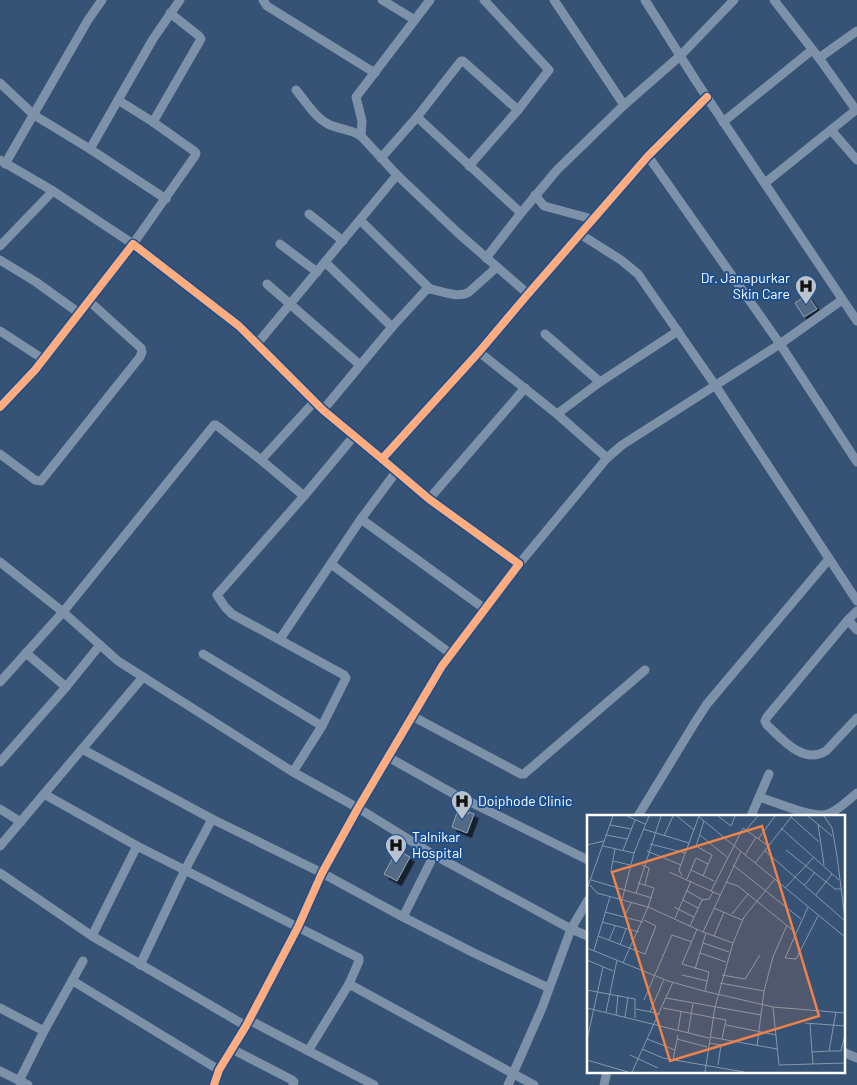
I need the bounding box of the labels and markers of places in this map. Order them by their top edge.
place label: Dr. Janapurkar Skin Care [701,269,790,302]
hospital icon: Dr. Janapurkar Skin Care [794,274,818,305]
hospital icon: Doiphode Clinic [450,789,474,820]
place label: Doiphode Clinic [478,792,572,809]
place label: Talnikar Hospital [412,828,462,861]
hospital icon: Talnikar Hospital [384,833,408,864]

